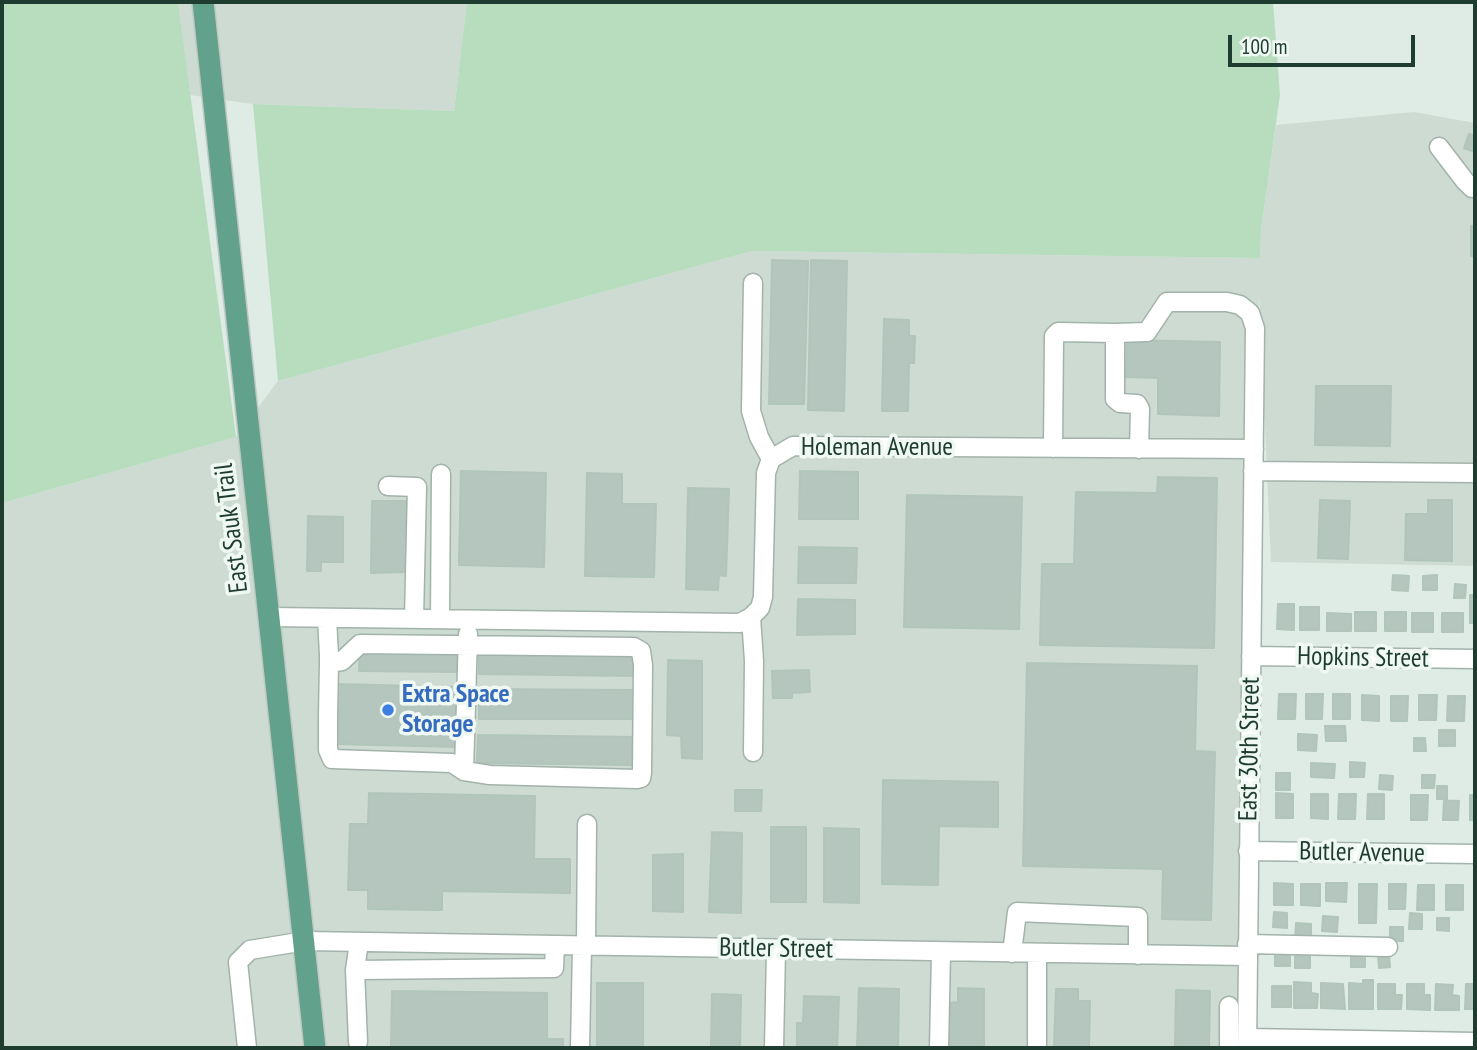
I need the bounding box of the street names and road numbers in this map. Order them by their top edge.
street label: Holeman Avenue [801,432,953,464]
street label: East Sauk Trail [209,462,255,594]
street label: Hopkins Street [1297,641,1429,675]
street label: East 30th Street [1233,677,1267,821]
street label: Butler Avenue [1299,836,1425,870]
street label: Butler Street [719,932,833,966]

